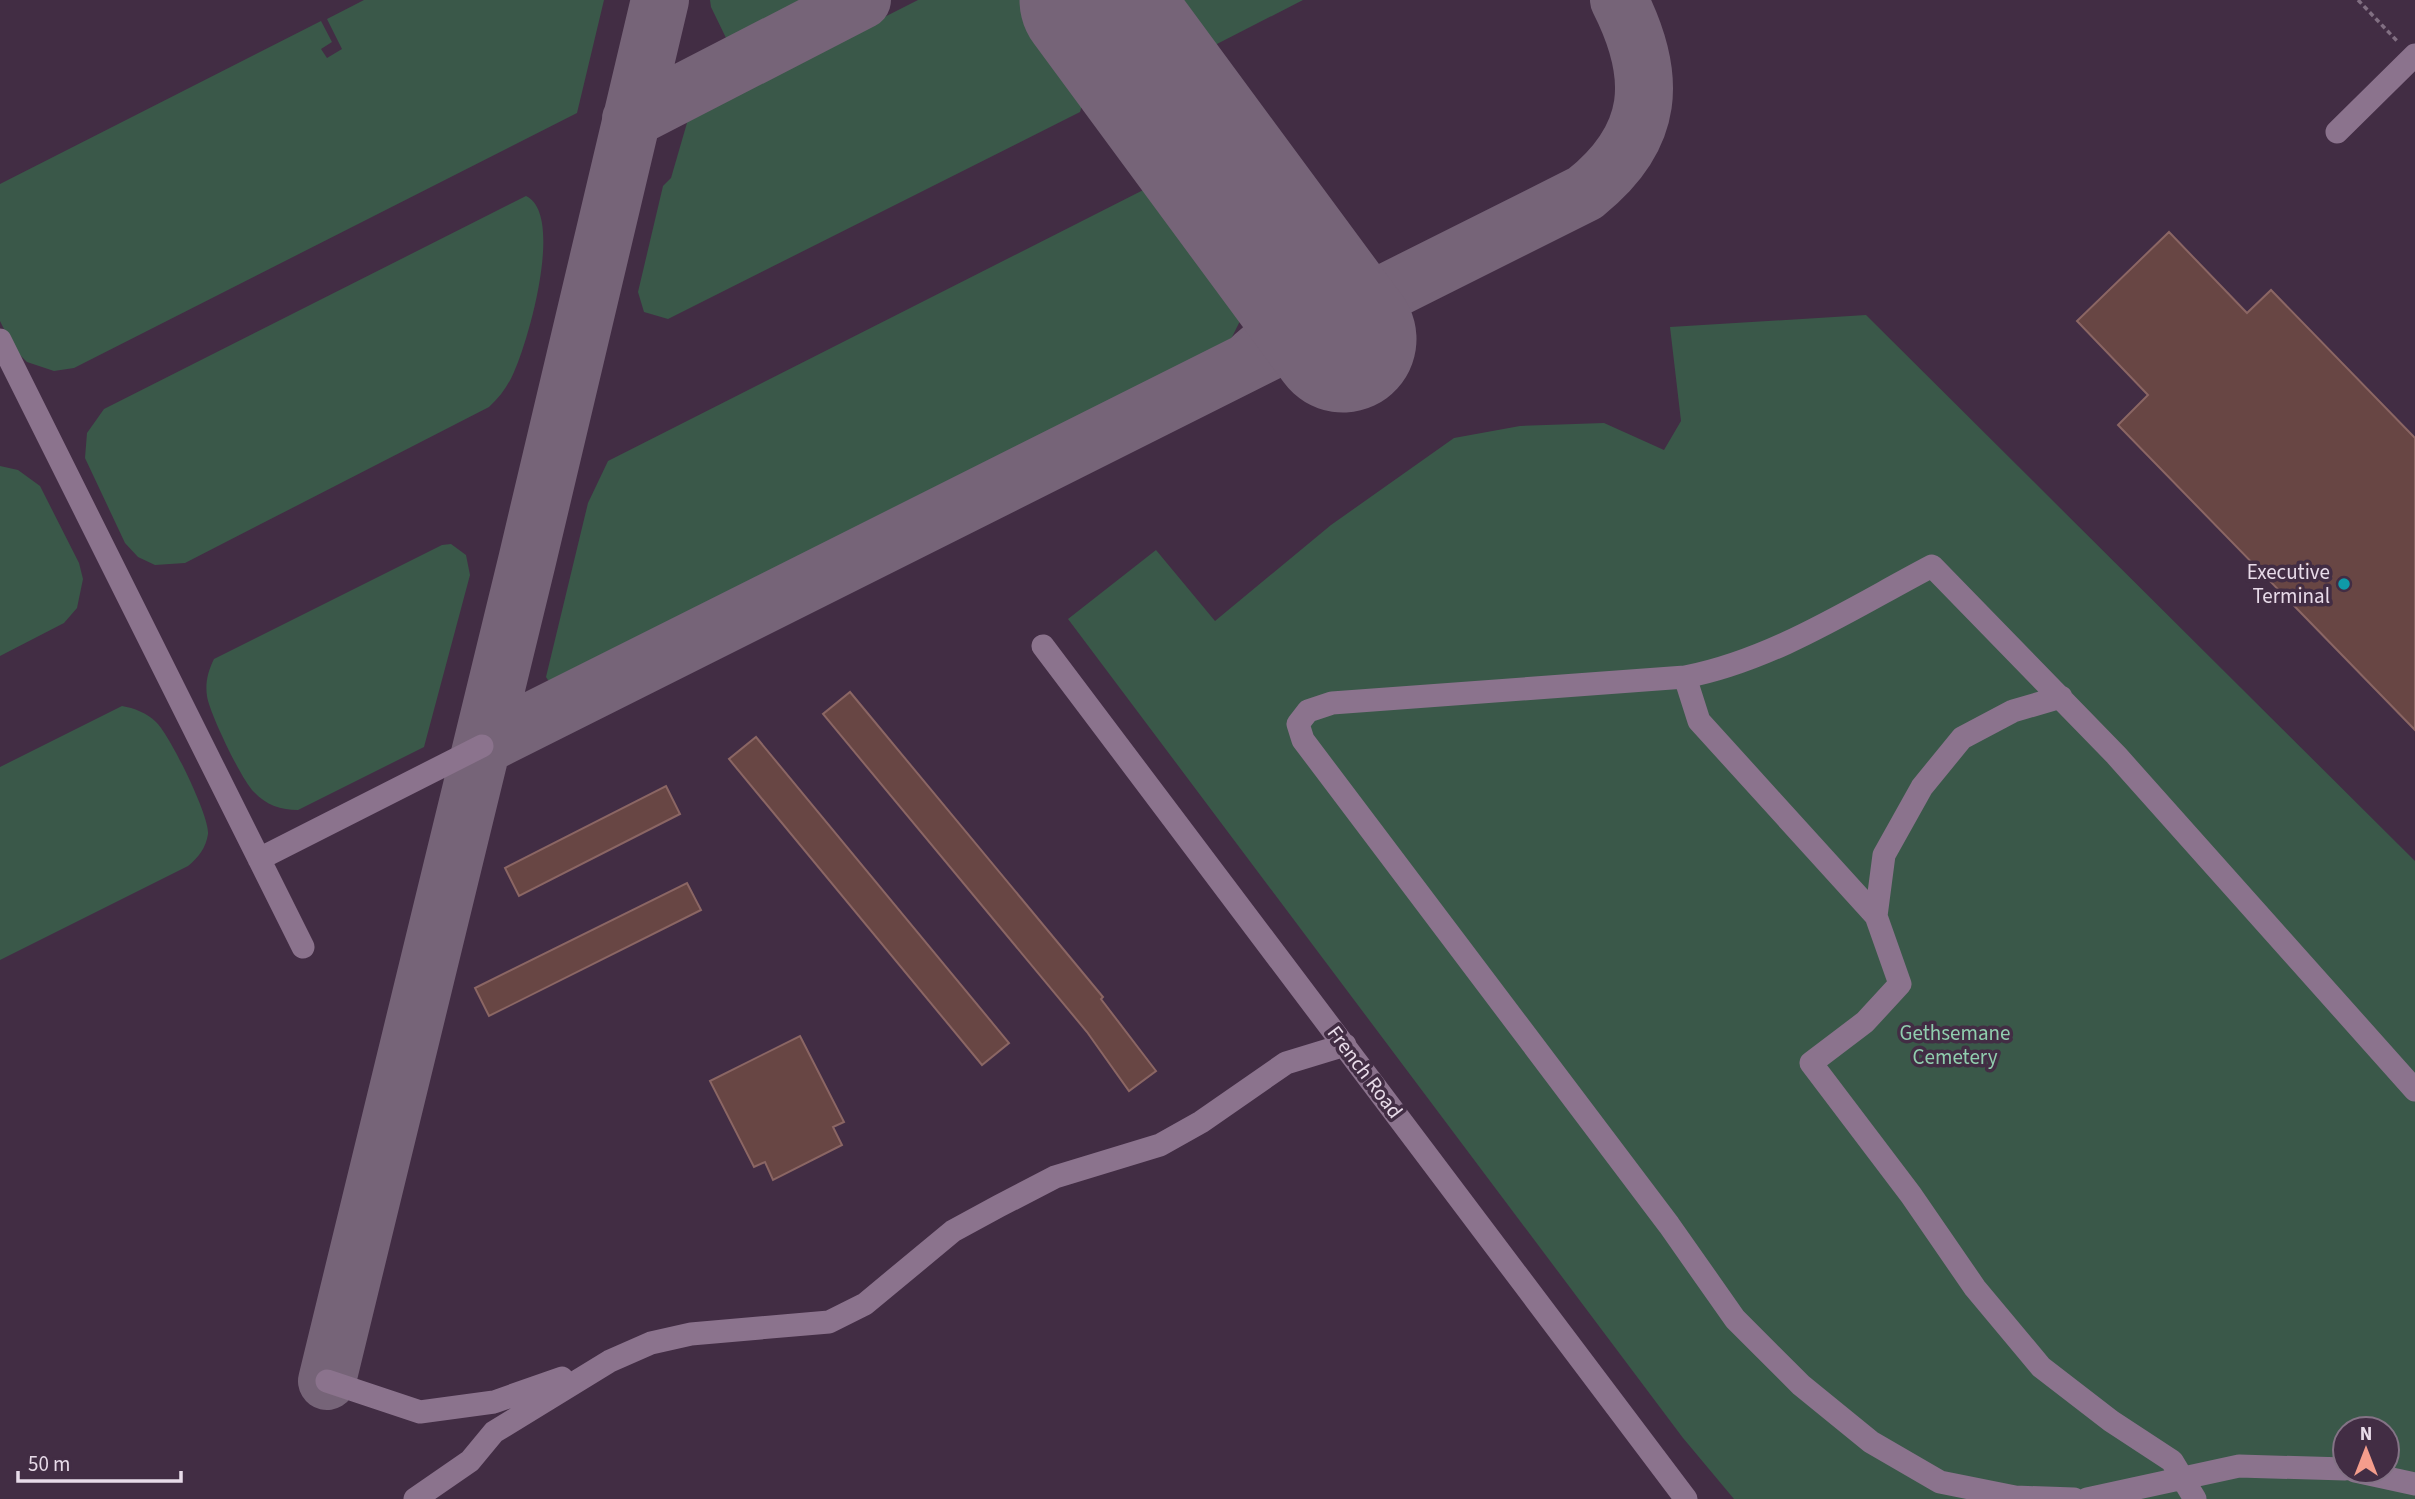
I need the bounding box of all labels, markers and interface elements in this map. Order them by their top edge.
place label: Executive Terminal [2247,557,2330,611]
marker: Executive Terminal [2336,576,2352,592]
park label: Gethsemane Cemetery [1900,1018,2010,1072]
street label: French Road [1320,1019,1410,1125]
north arrow [2331,1415,2401,1485]
text: N [2360,1421,2372,1448]
scale bar [18,1440,180,1484]
text: 50 m [28,1449,70,1479]

